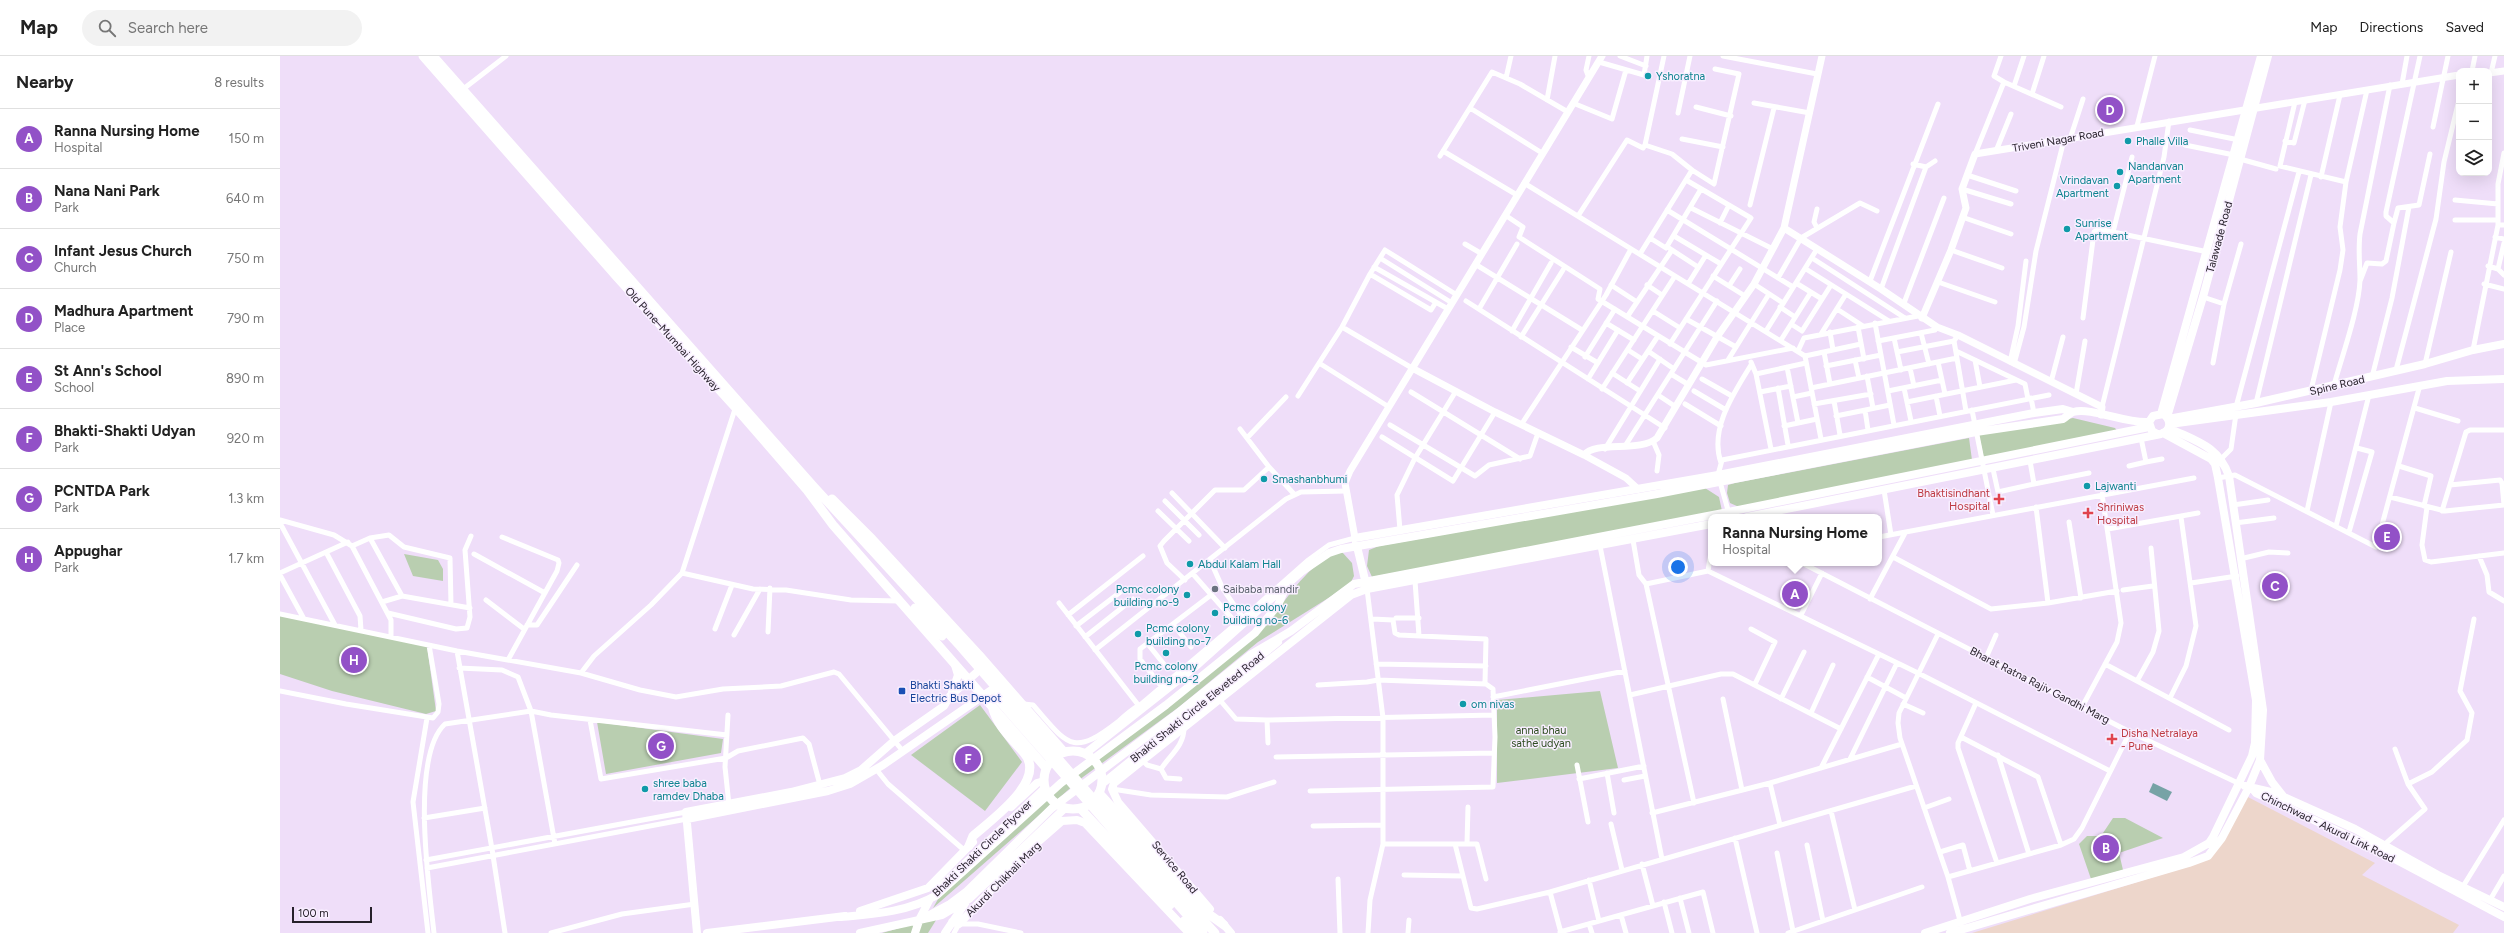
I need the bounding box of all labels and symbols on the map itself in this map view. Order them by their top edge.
place label: Yshoratna [1656,70,1705,83]
marker: Yshoratna [1643,71,1653,81]
pin: D [2097,95,2123,125]
street label: Triveni Nagar Road [2011,126,2105,155]
place label: Phalle Villa [2136,135,2188,148]
marker: Phalle Villa [2123,136,2133,146]
place label: Nandanvan Apartment [2128,160,2184,186]
marker: Nandanvan Apartment [2115,167,2125,177]
place label: Vrindavan Apartment [2056,174,2109,200]
marker: Vrindavan Apartment [2112,181,2122,191]
street label: Talawade Road [2204,200,2235,274]
place label: Sunrise Apartment [2075,217,2128,243]
marker: Sunrise Apartment [2062,224,2072,234]
street label: Old Pune–Mumbai Highway [622,284,723,394]
street label: Spine Road [2308,373,2366,398]
place label: Smashanbhumi [1272,473,1347,486]
marker: Smashanbhumi [1259,474,1269,484]
place label: Lajwanti [2095,480,2136,493]
marker: Lajwanti [2082,481,2092,491]
place label: Bhaktisindhant Hospital [1917,487,1990,513]
marker: Bhaktisindhant Hospital [1993,493,2005,505]
place label: Shriniwas Hospital [2097,501,2144,527]
marker: Shriniwas Hospital [2082,507,2094,519]
pin: E [2374,522,2400,552]
your location [1668,557,1688,577]
place label: Abdul Kalam Hall [1198,558,1281,571]
marker: Abdul Kalam Hall [1185,559,1195,569]
pin: C [2262,571,2288,601]
pin: A [1782,579,1808,609]
place label: Pcmc colony building no-9 [1114,583,1179,609]
place label: Saibaba mandir [1223,583,1299,596]
marker: Saibaba mandir [1210,584,1220,594]
marker: Pcmc colony building no-9 [1182,590,1192,600]
place label: Pcmc colony building no-6 [1223,601,1288,627]
marker: Pcmc colony building no-6 [1210,608,1220,618]
place label: Pcmc colony building no-7 [1146,622,1211,648]
marker: Pcmc colony building no-7 [1133,629,1143,639]
street label: Bharat Ratna Rajiv Gandhi Marg [1968,644,2112,726]
pin: H [341,645,367,675]
marker: Pcmc colony building no-2 [1161,648,1171,658]
street label: Bhakti Shakti Circle Eleveted Road [1128,649,1267,766]
place label: Pcmc colony building no-2 [1133,660,1199,686]
place label: Bhakti Shakti Electric Bus Depot [910,679,1001,705]
marker: Bhakti Shakti Electric Bus Depot [897,686,907,696]
place label: om nivas [1471,698,1514,711]
marker: om nivas [1458,699,1468,709]
park label: anna bhau sathe udyan [1511,724,1571,750]
place label: Disha Netralaya - Pune [2121,727,2198,753]
pin: G [648,731,674,761]
marker: Disha Netralaya - Pune [2106,733,2118,745]
pin: F [955,744,981,774]
place label: shree baba ramdev Dhaba [653,777,724,803]
marker: shree baba ramdev Dhaba [640,784,650,794]
street label: Chinchwad - Akurdi Link Road [2259,789,2397,866]
street label: Bhakti Shakti Circle Flyover [930,797,1035,899]
pin: B [2093,833,2119,863]
street label: Service Road [1149,838,1200,896]
street label: Akurdi Chikhali Marg [963,839,1044,920]
scale bar [292,905,372,924]

